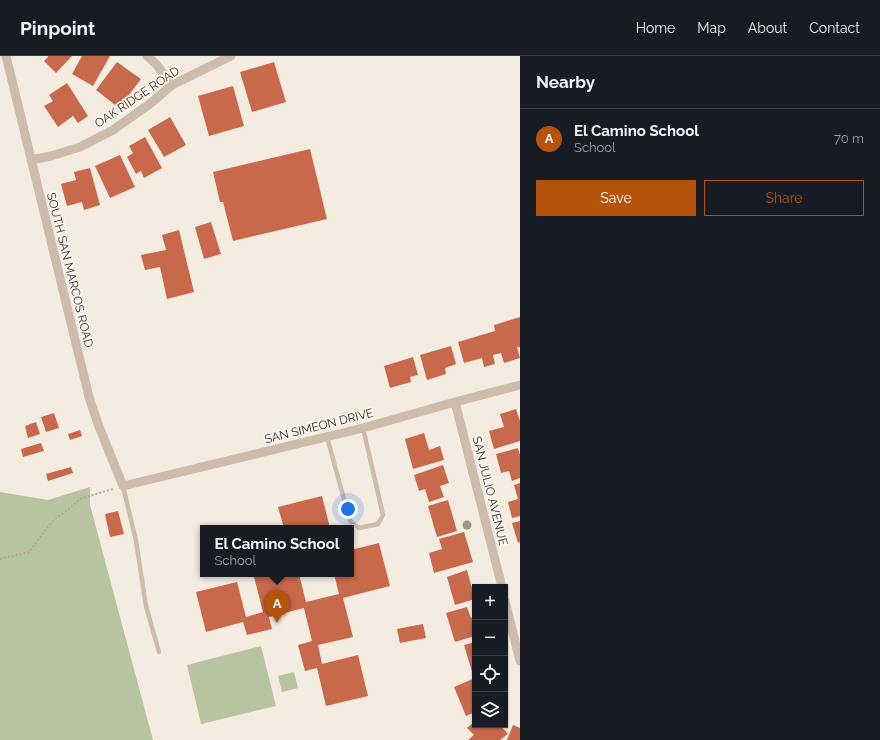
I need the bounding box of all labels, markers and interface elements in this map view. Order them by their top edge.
text: Pinpoint [20,17,95,39]
text: Home [636,20,675,36]
text: Map [697,20,726,36]
text: About [748,20,787,36]
text: Contact [809,20,860,36]
street label: OAK RIDGE ROAD [92,63,182,130]
text: Nearby [536,72,595,92]
text: El Camino School [574,122,699,140]
text: A [545,131,553,146]
text: 70 m [834,131,864,146]
text: School [574,140,616,155]
button: Save [536,180,696,216]
button: Share [704,180,864,216]
street label: SOUTH SAN MARCOS ROAD [44,191,96,349]
street label: SAN SIMEON DRIVE [263,406,375,446]
street label: SAN JULIO AVENUE [470,435,510,547]
your location [338,499,358,519]
popup [200,525,354,577]
text: El Camino School [214,535,340,553]
text: School [214,553,256,568]
map controls [472,584,508,728]
button: + [472,584,508,620]
pin: A [264,590,290,623]
button: − [472,620,508,656]
button: locate [472,656,508,692]
button: layers [472,692,508,728]

